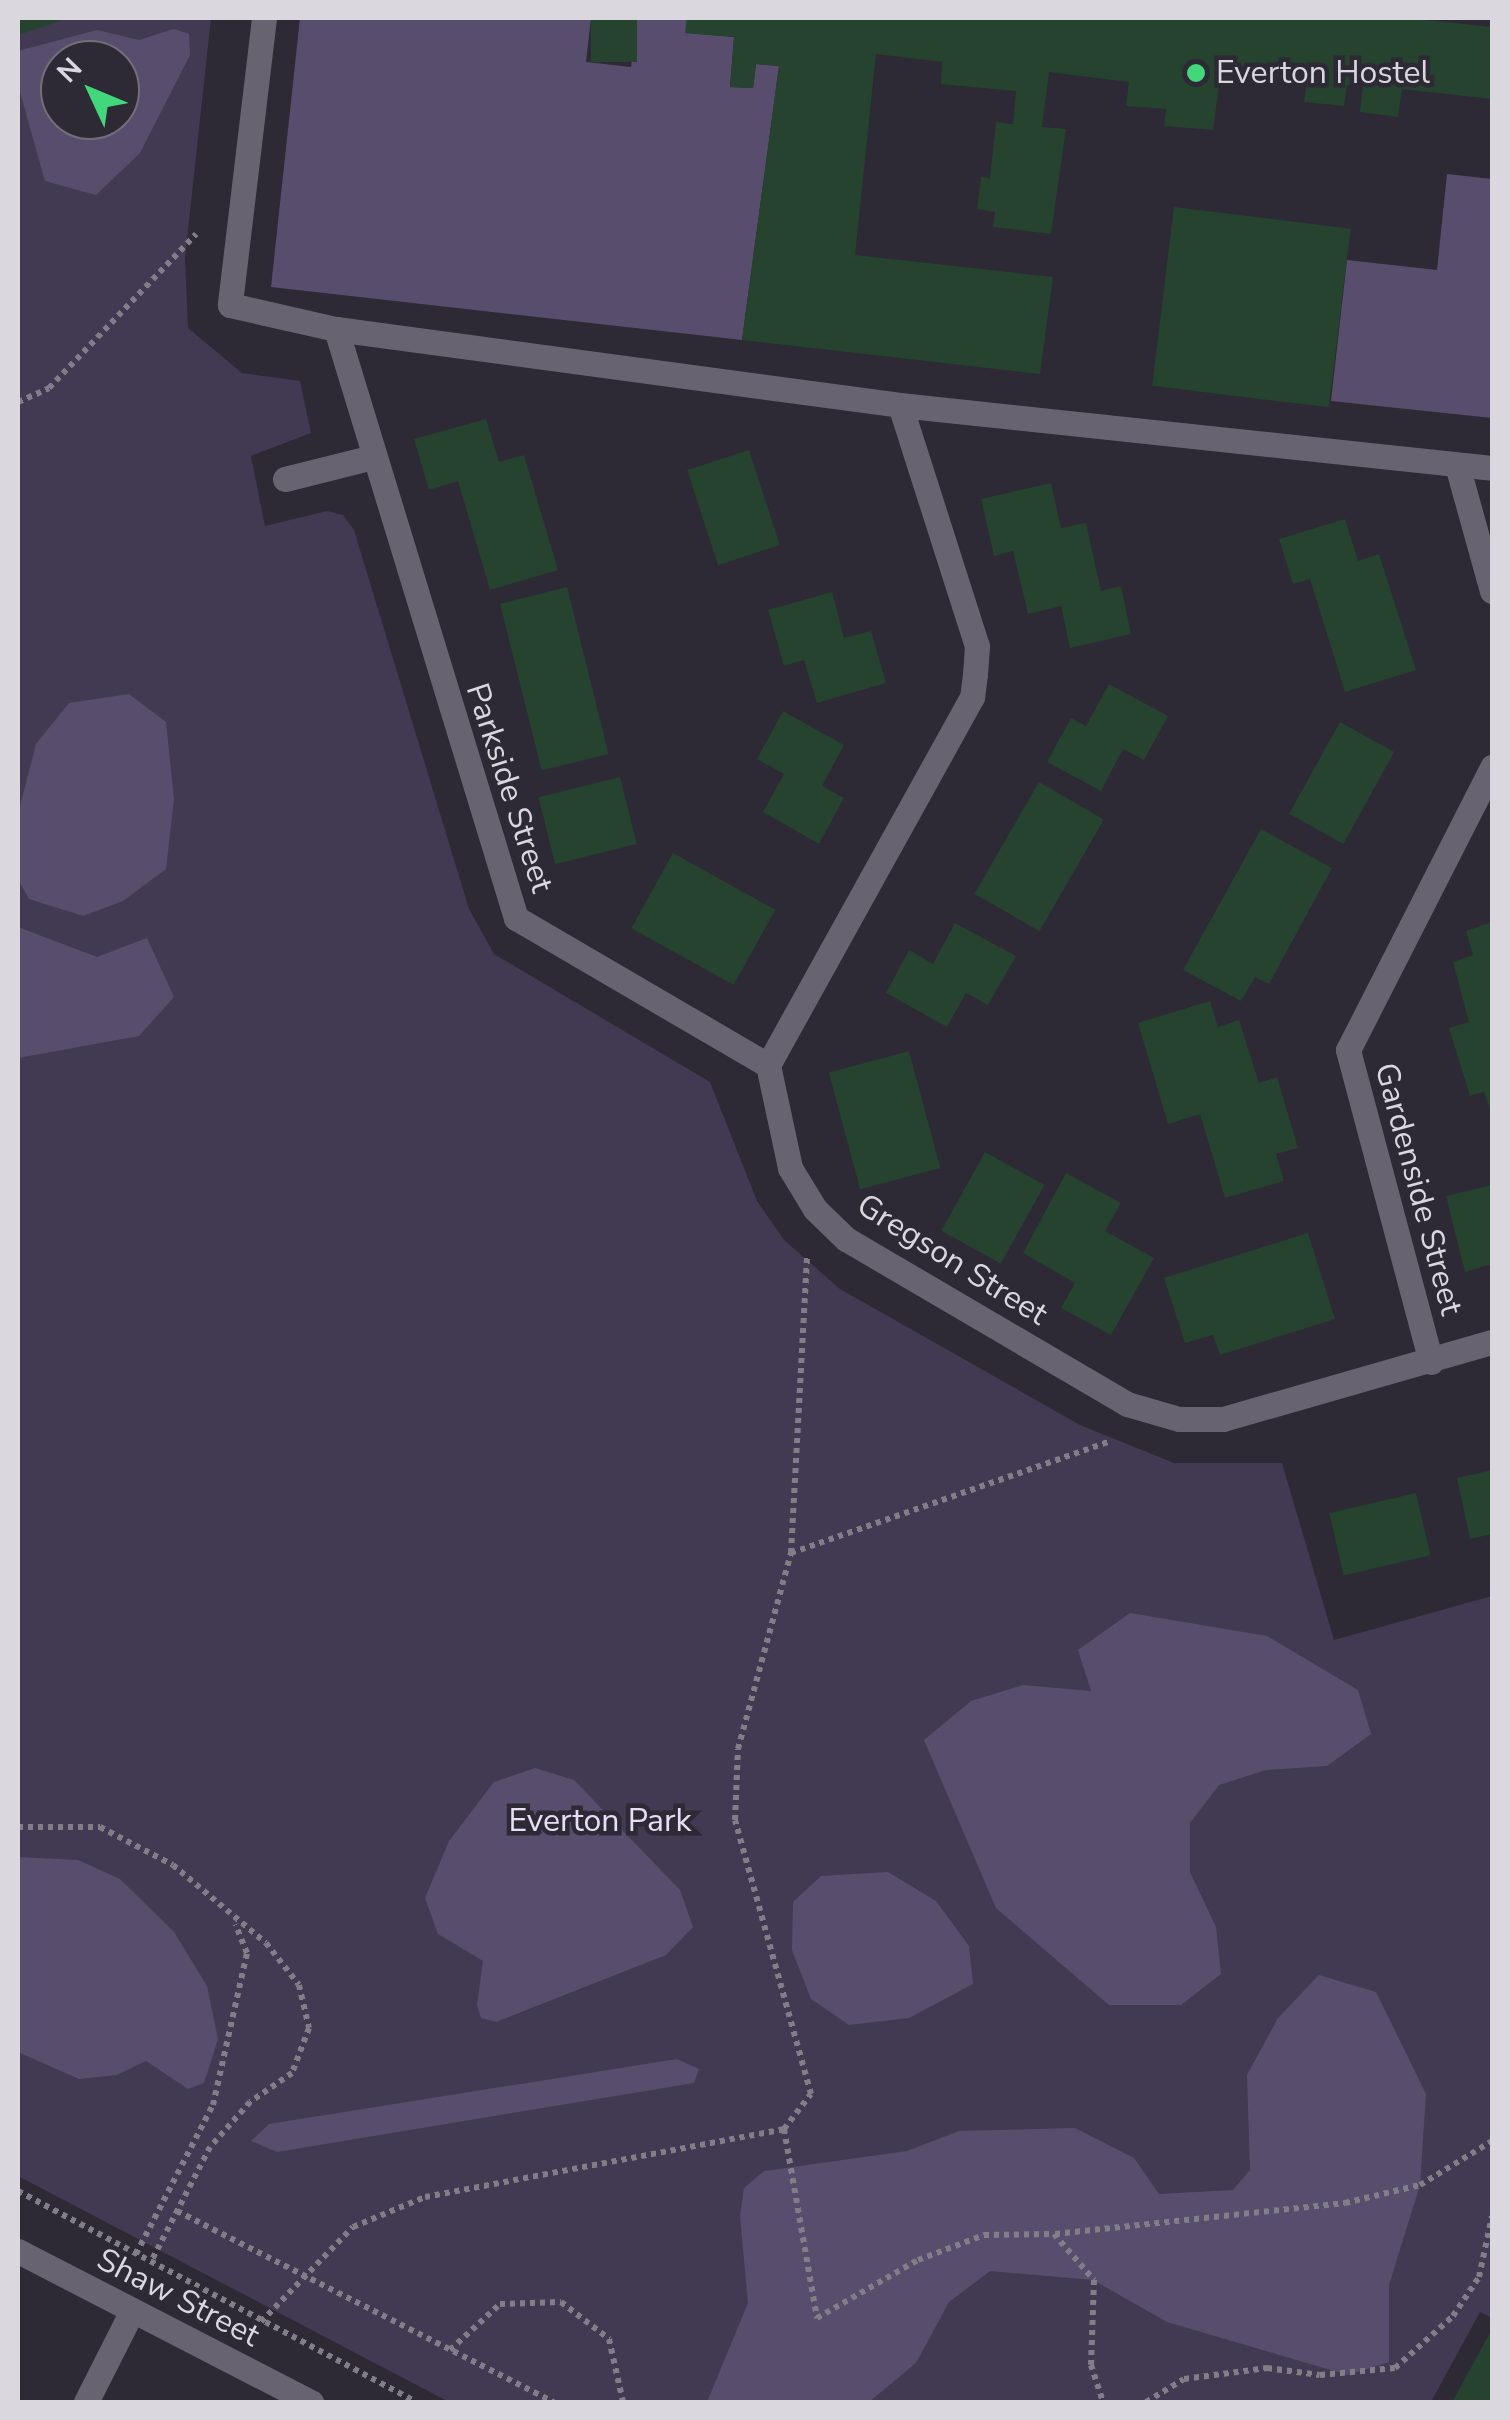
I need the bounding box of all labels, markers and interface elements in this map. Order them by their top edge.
north arrow [40,40,140,140]
text: N [49,50,91,91]
place label: Everton Hostel [1216,54,1430,92]
marker: Everton Hostel [1185,62,1207,84]
street label: Parkside Street [457,679,561,897]
street label: Gardenside Street [1366,1059,1470,1319]
street label: Gregson Street [850,1186,1054,1334]
park label: Everton Park [508,1802,692,1840]
street label: Shaw Street [90,2241,266,2355]

